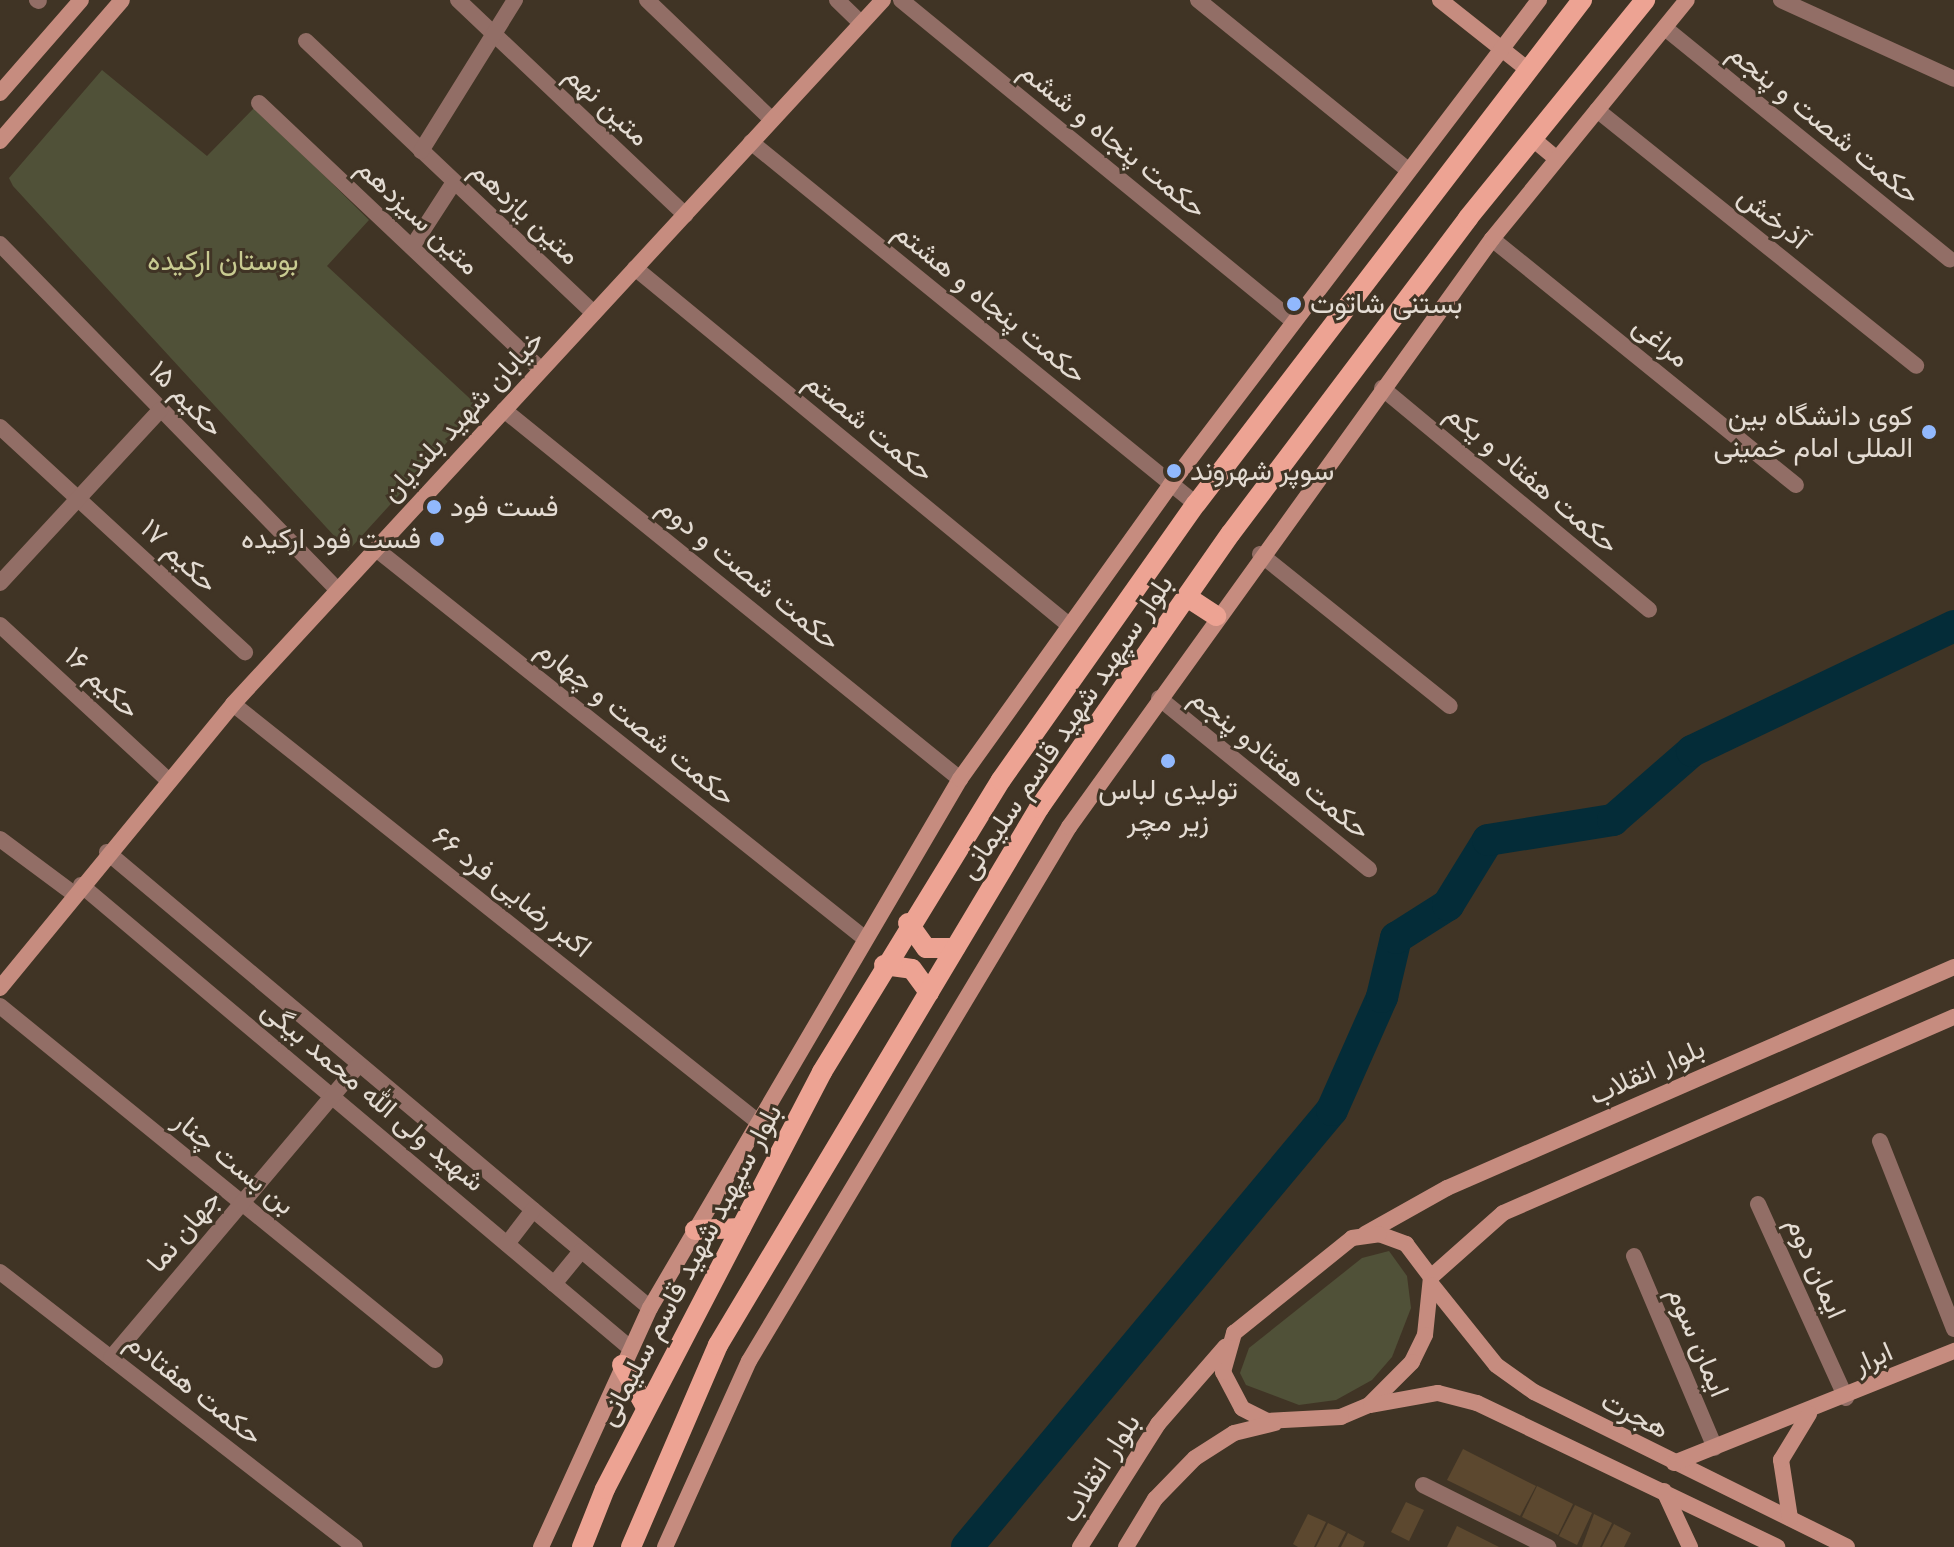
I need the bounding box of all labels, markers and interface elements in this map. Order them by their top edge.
street label: حکمت شصت و پنجم [1721,36,1927,212]
street label: حکمت پنجاه و ششم [1013,54,1213,226]
street label: متین نهم [558,58,656,154]
street label: متین سیزدهم [349,151,487,283]
street label: متین یازدهم [463,154,587,272]
street label: آذرخش [1731,180,1815,256]
street label: حکمت پنجاه و هشتم [887,215,1093,391]
park label: بوستان ارکیده [147,244,299,278]
place label: بستنی شاتوت [1310,287,1463,321]
marker: بستنی شاتوت [1285,295,1303,313]
street label: مراغی [1626,309,1696,375]
street label: خیابان شهید بلندیان [375,323,551,509]
street label: حکیم ۱۵ [142,354,230,444]
street label: حکمت شصتم [798,365,940,489]
street label: حکمت هفتاد و یکم [1439,397,1625,561]
place label: کوی دانشگاه بین المللی امام خمینی [1713,399,1913,465]
marker: کوی دانشگاه بین المللی امام خمینی [1920,423,1938,441]
place label: سوپر شهروند [1190,454,1334,488]
marker: سوپر شهروند [1165,462,1183,480]
place label: فست فود [450,490,559,524]
street label: حکمت شصت و دوم [651,490,847,658]
marker: فست فود [425,498,443,516]
street label: حکیم ۱۷ [134,512,224,600]
place label: فست فود ارکیده [241,522,421,556]
marker: فست فود ارکیده [428,530,446,548]
street label: بلوار سپهبد شهید قاسم سلیمانی [952,569,1180,885]
street label: حکمت شصت و چهارم [530,632,742,814]
street label: حکیم ۱۶ [58,640,146,726]
street label: حکمت هفتادو پنجم [1183,681,1377,847]
marker: تولیدی لباس زیر مچر [1159,752,1177,770]
place label: تولیدی لباس زیر مچر [1098,773,1238,839]
street label: ۶۶ اکبر رضایی فرد [426,819,598,965]
street label: شهید ولی الله محمد بیگی [255,993,491,1199]
street label: بلوار انقلاب [1584,1032,1710,1112]
street label: بلوار سپهبد شهید قاسم سلیمانی [591,1098,789,1432]
street label: بن بست چنار [167,1104,301,1222]
street label: جهان نما [140,1183,228,1279]
street label: ایمان دوم [1779,1212,1853,1324]
street label: ایمان سوم [1660,1282,1736,1402]
street label: حکمت هفتادم [119,1325,269,1453]
street label: ابرار [1848,1335,1898,1381]
street label: هجرت [1595,1384,1675,1446]
street label: بلوار انقلاب [1052,1407,1148,1529]

